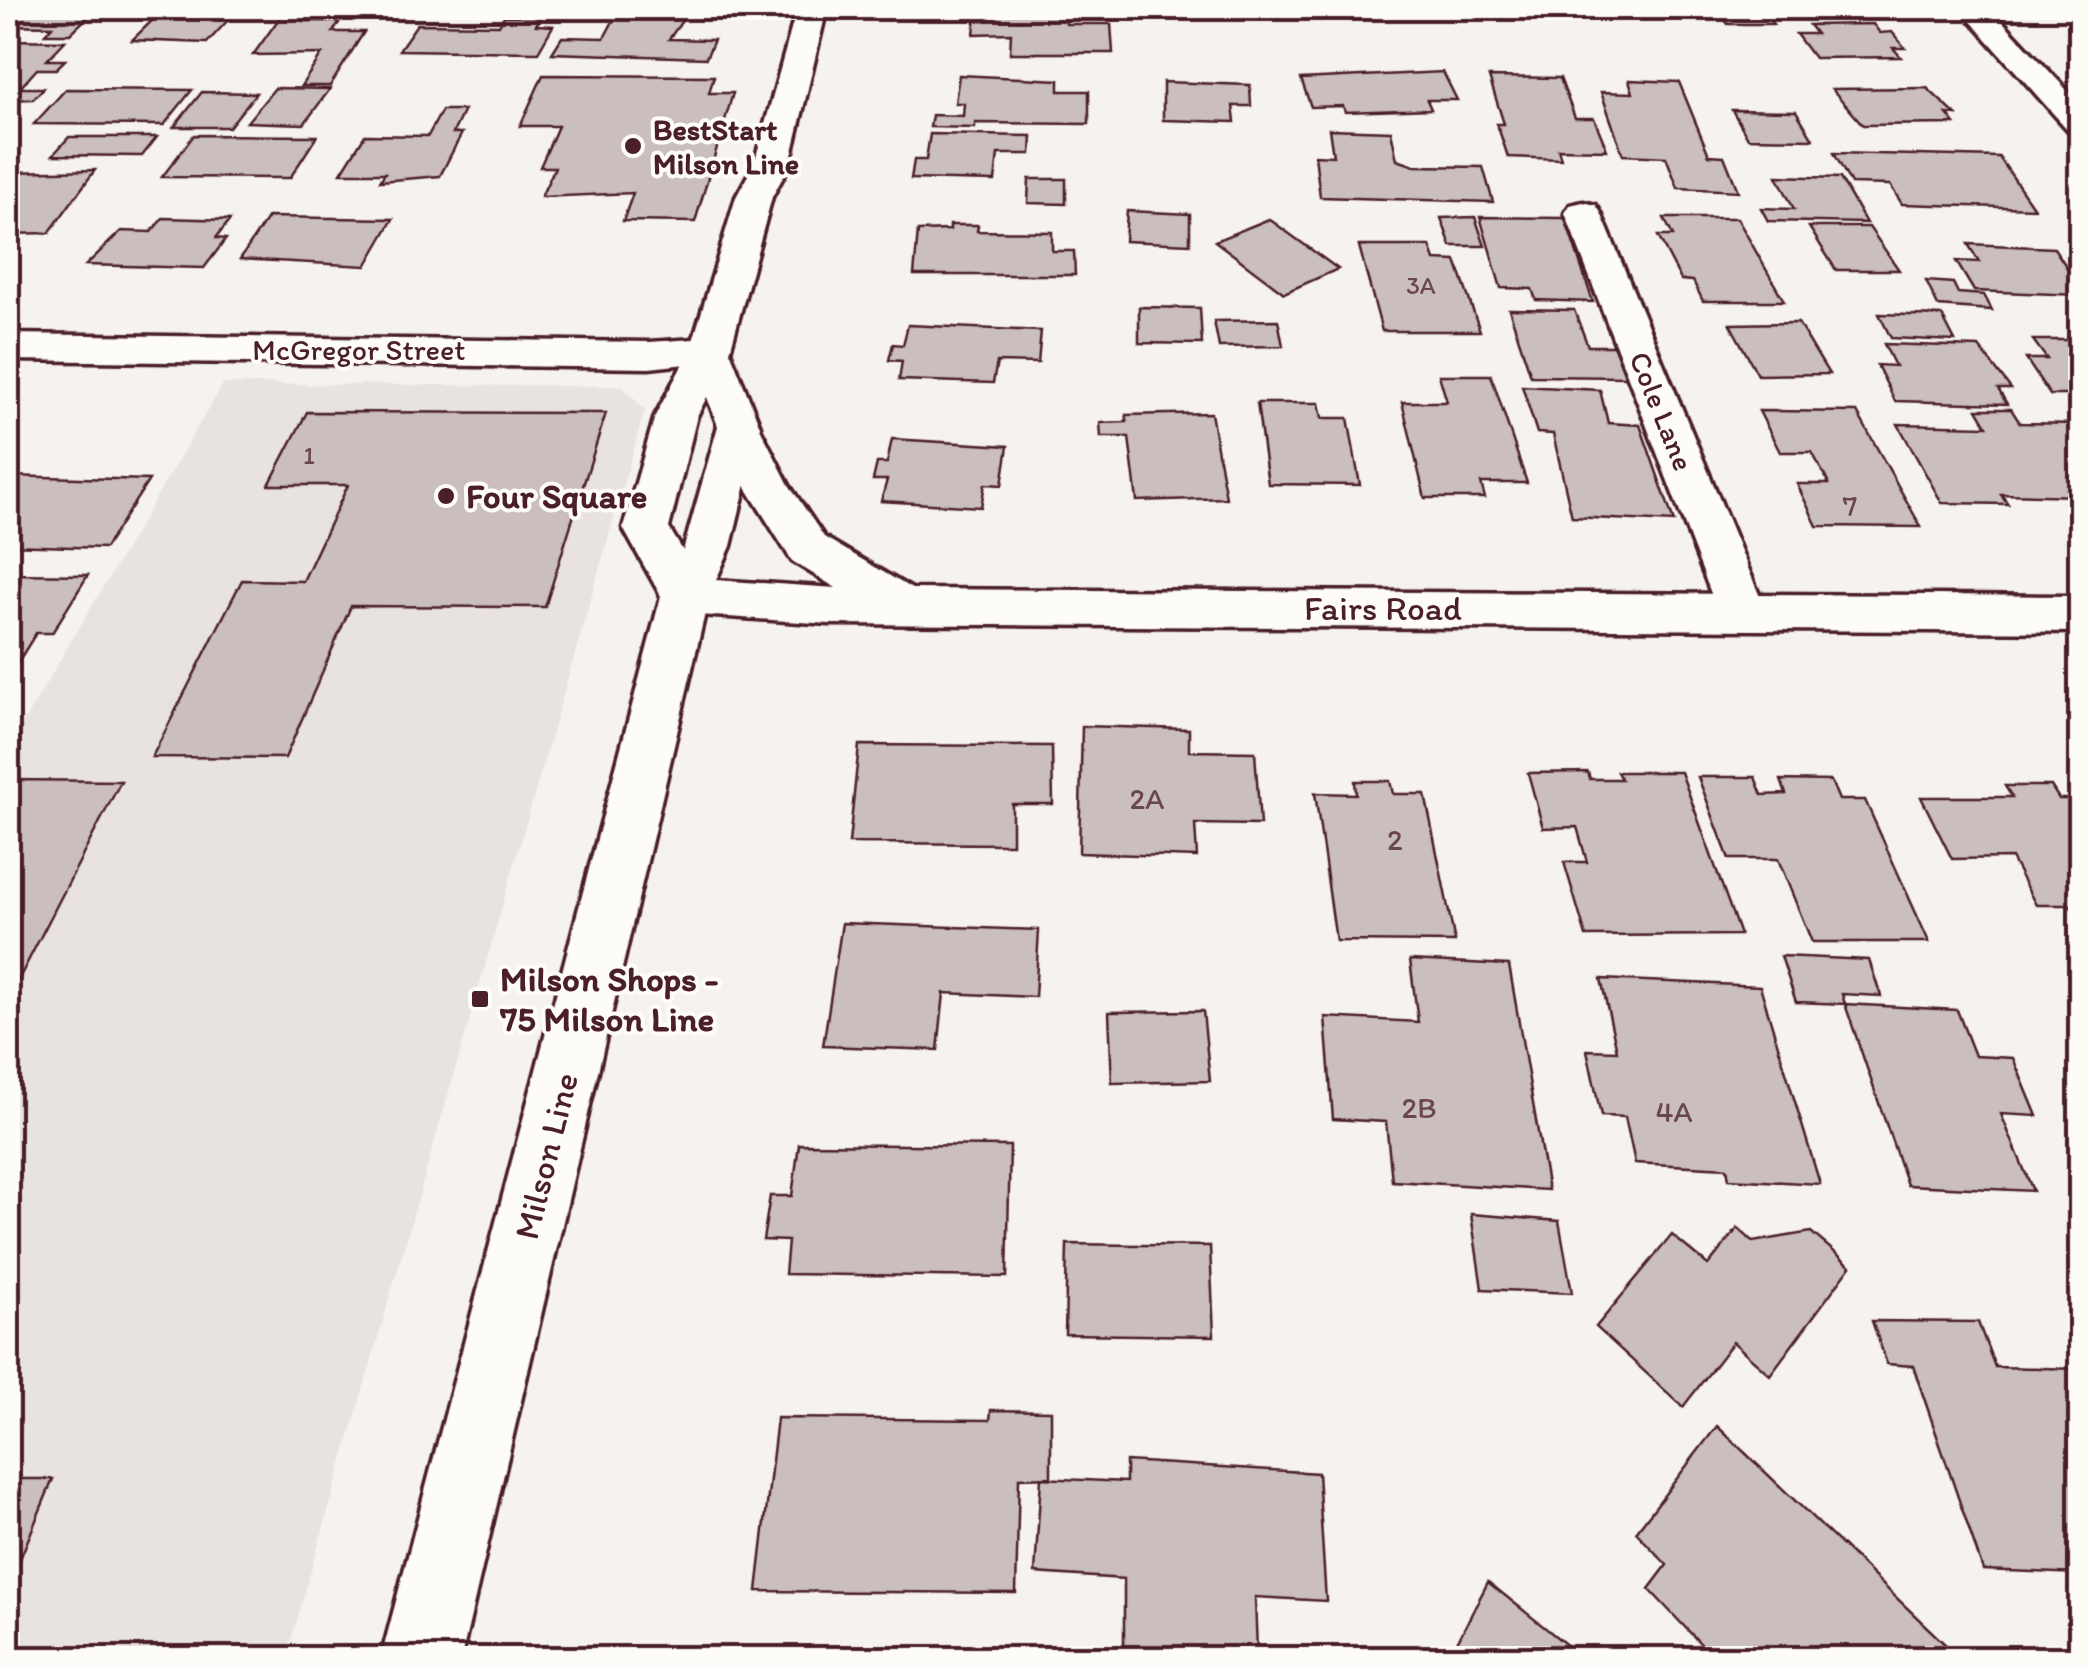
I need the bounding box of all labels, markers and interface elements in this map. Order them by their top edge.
place label: BestStart Milson Line [653,111,799,182]
marker: BestStart Milson Line [622,135,644,157]
house number: 3A [1406,270,1436,300]
street label: McGregor Street [252,331,466,368]
street label: Cole Lane [1621,346,1703,476]
house number: 1 [303,440,315,470]
place label: Four Square [466,475,647,517]
marker: Four Square [435,485,457,507]
house number: 7 [1843,487,1858,524]
street label: Fairs Road [1304,587,1462,629]
house number: 2A [1130,780,1164,817]
house number: 2 [1387,821,1403,858]
place label: Milson Shops - 75 Milson Line [499,958,719,1040]
marker: Milson Shops - 75 Milson Line [469,988,491,1010]
street label: Milson Line [505,1068,587,1244]
house number: 2B [1401,1089,1437,1126]
house number: 4A [1655,1093,1693,1130]

